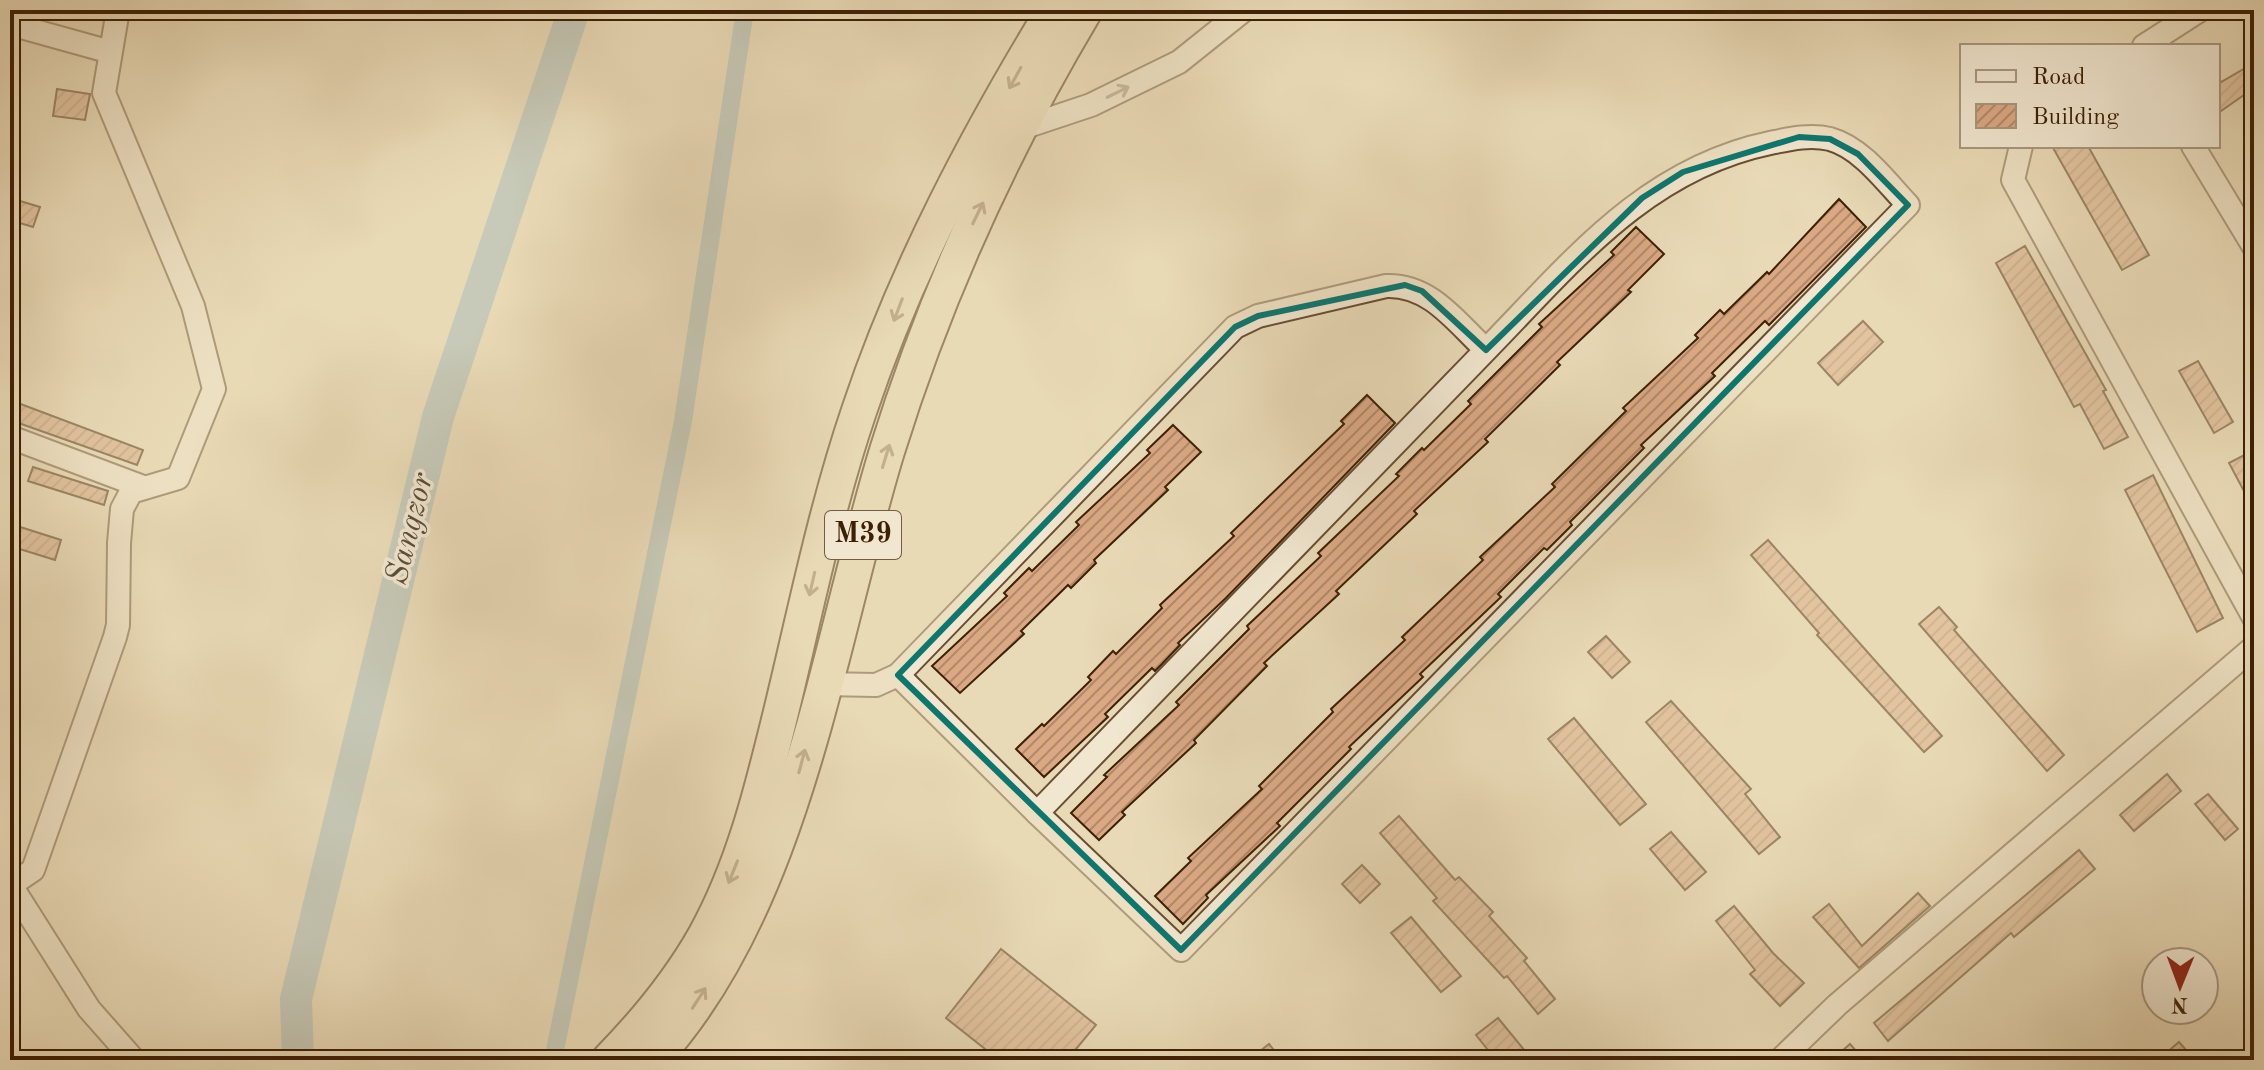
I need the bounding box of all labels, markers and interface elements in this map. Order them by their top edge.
legend [1960,44,2220,148]
one-way arrow [1007,66,1023,89]
text: Road [2032,66,2085,90]
one-way arrow [1105,84,1129,99]
text: Building [2032,106,2119,130]
one-way arrow [971,202,986,226]
one-way arrow [890,297,904,322]
one-way arrow [879,444,894,470]
water label: Sangzor [382,469,441,588]
road number: M39 [825,511,901,559]
one-way arrow [803,571,818,596]
one-way arrow [795,748,810,774]
one-way arrow [725,859,739,884]
north arrow [2140,946,2220,1026]
one-way arrow [691,988,707,1010]
text: N [2171,993,2188,1015]

